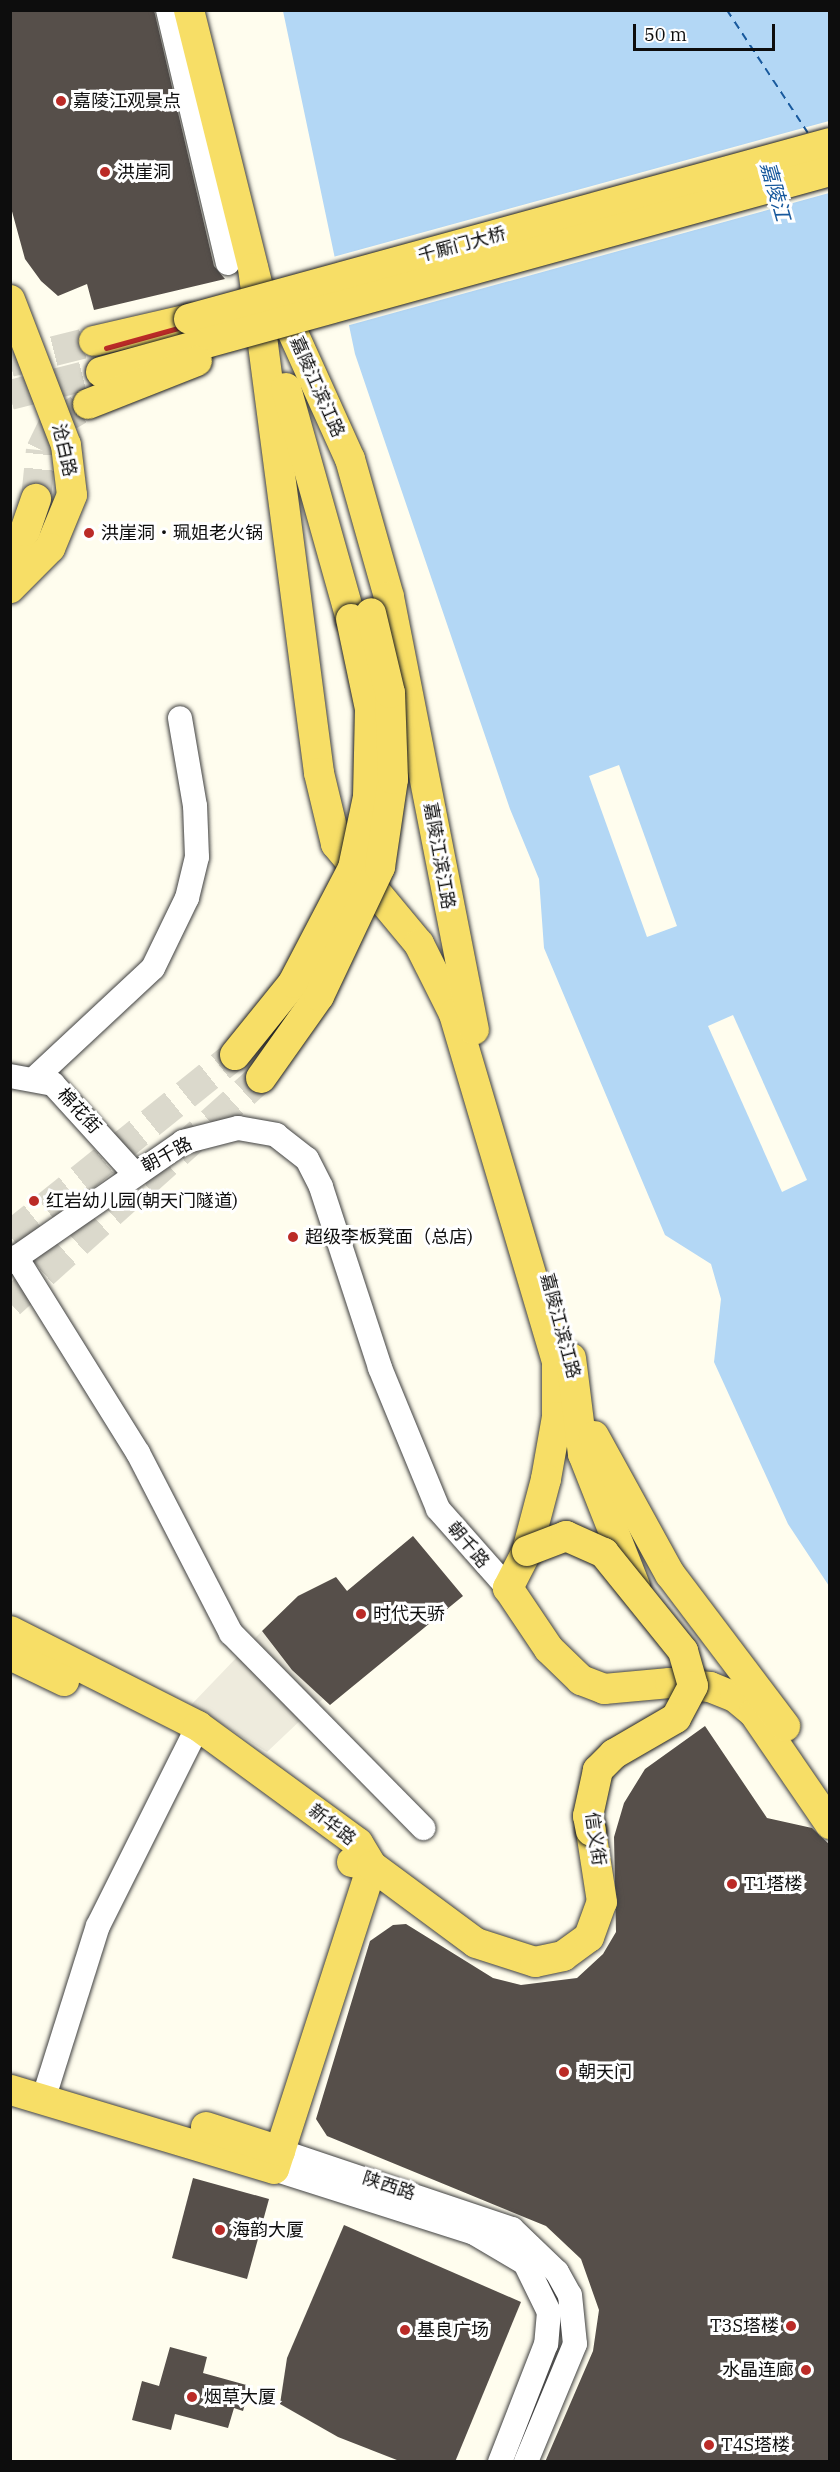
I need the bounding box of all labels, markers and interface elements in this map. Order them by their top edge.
scale bar [636,12,778,50]
text: 50 m [644,23,687,46]
place label: 嘉陵江观景点 [73,90,181,112]
marker: 嘉陵江观景点 [54,94,68,108]
water label: 嘉陵江 [756,159,796,223]
place label: 洪崖洞 [117,161,171,183]
marker: 洪崖洞 [98,165,112,179]
street label: 千厮门大桥 [416,223,508,267]
street label: 嘉陵江滨江路 [285,333,349,441]
street label: 沧白路 [47,421,81,479]
place label: 洪崖洞‧珮姐老火锅 [101,522,263,544]
marker: 洪崖洞‧珮姐老火锅 [82,526,96,540]
street label: 嘉陵江滨江路 [419,801,459,911]
street label: 棉花街 [53,1084,105,1138]
street label: 朝千路 [138,1133,196,1177]
place label: 红岩幼儿园(朝天门隧道) [46,1190,238,1212]
marker: 红岩幼儿园(朝天门隧道) [27,1194,41,1208]
place label: 超级李板凳面（总店) [305,1226,473,1248]
marker: 超级李板凳面（总店) [286,1230,300,1244]
street label: 嘉陵江滨江路 [536,1271,584,1381]
street label: 朝千路 [442,1517,494,1573]
place label: 时代天骄 [373,1603,445,1625]
marker: 时代天骄 [354,1607,368,1621]
street label: 新华路 [304,1800,360,1850]
street label: 信义街 [581,1811,609,1867]
place label: T1塔楼 [744,1873,803,1895]
marker: T1塔楼 [725,1877,739,1891]
place label: 朝天门 [578,2061,632,2083]
marker: 朝天门 [555,2063,573,2081]
street label: 陕西路 [360,2167,418,2205]
place label: 海韵大厦 [232,2219,304,2241]
marker: 海韵大厦 [213,2223,227,2237]
place label: T3S塔楼 [710,2315,779,2337]
place label: 基良广场 [417,2319,489,2341]
marker: T3S塔楼 [784,2319,798,2333]
marker: 基良广场 [398,2323,412,2337]
place label: 水晶连廊 [722,2359,794,2381]
marker: 水晶连廊 [799,2363,813,2377]
place label: 烟草大厦 [204,2386,276,2408]
marker: 烟草大厦 [185,2390,199,2404]
place label: T4S塔楼 [721,2434,790,2456]
marker: T4S塔楼 [702,2438,716,2452]

